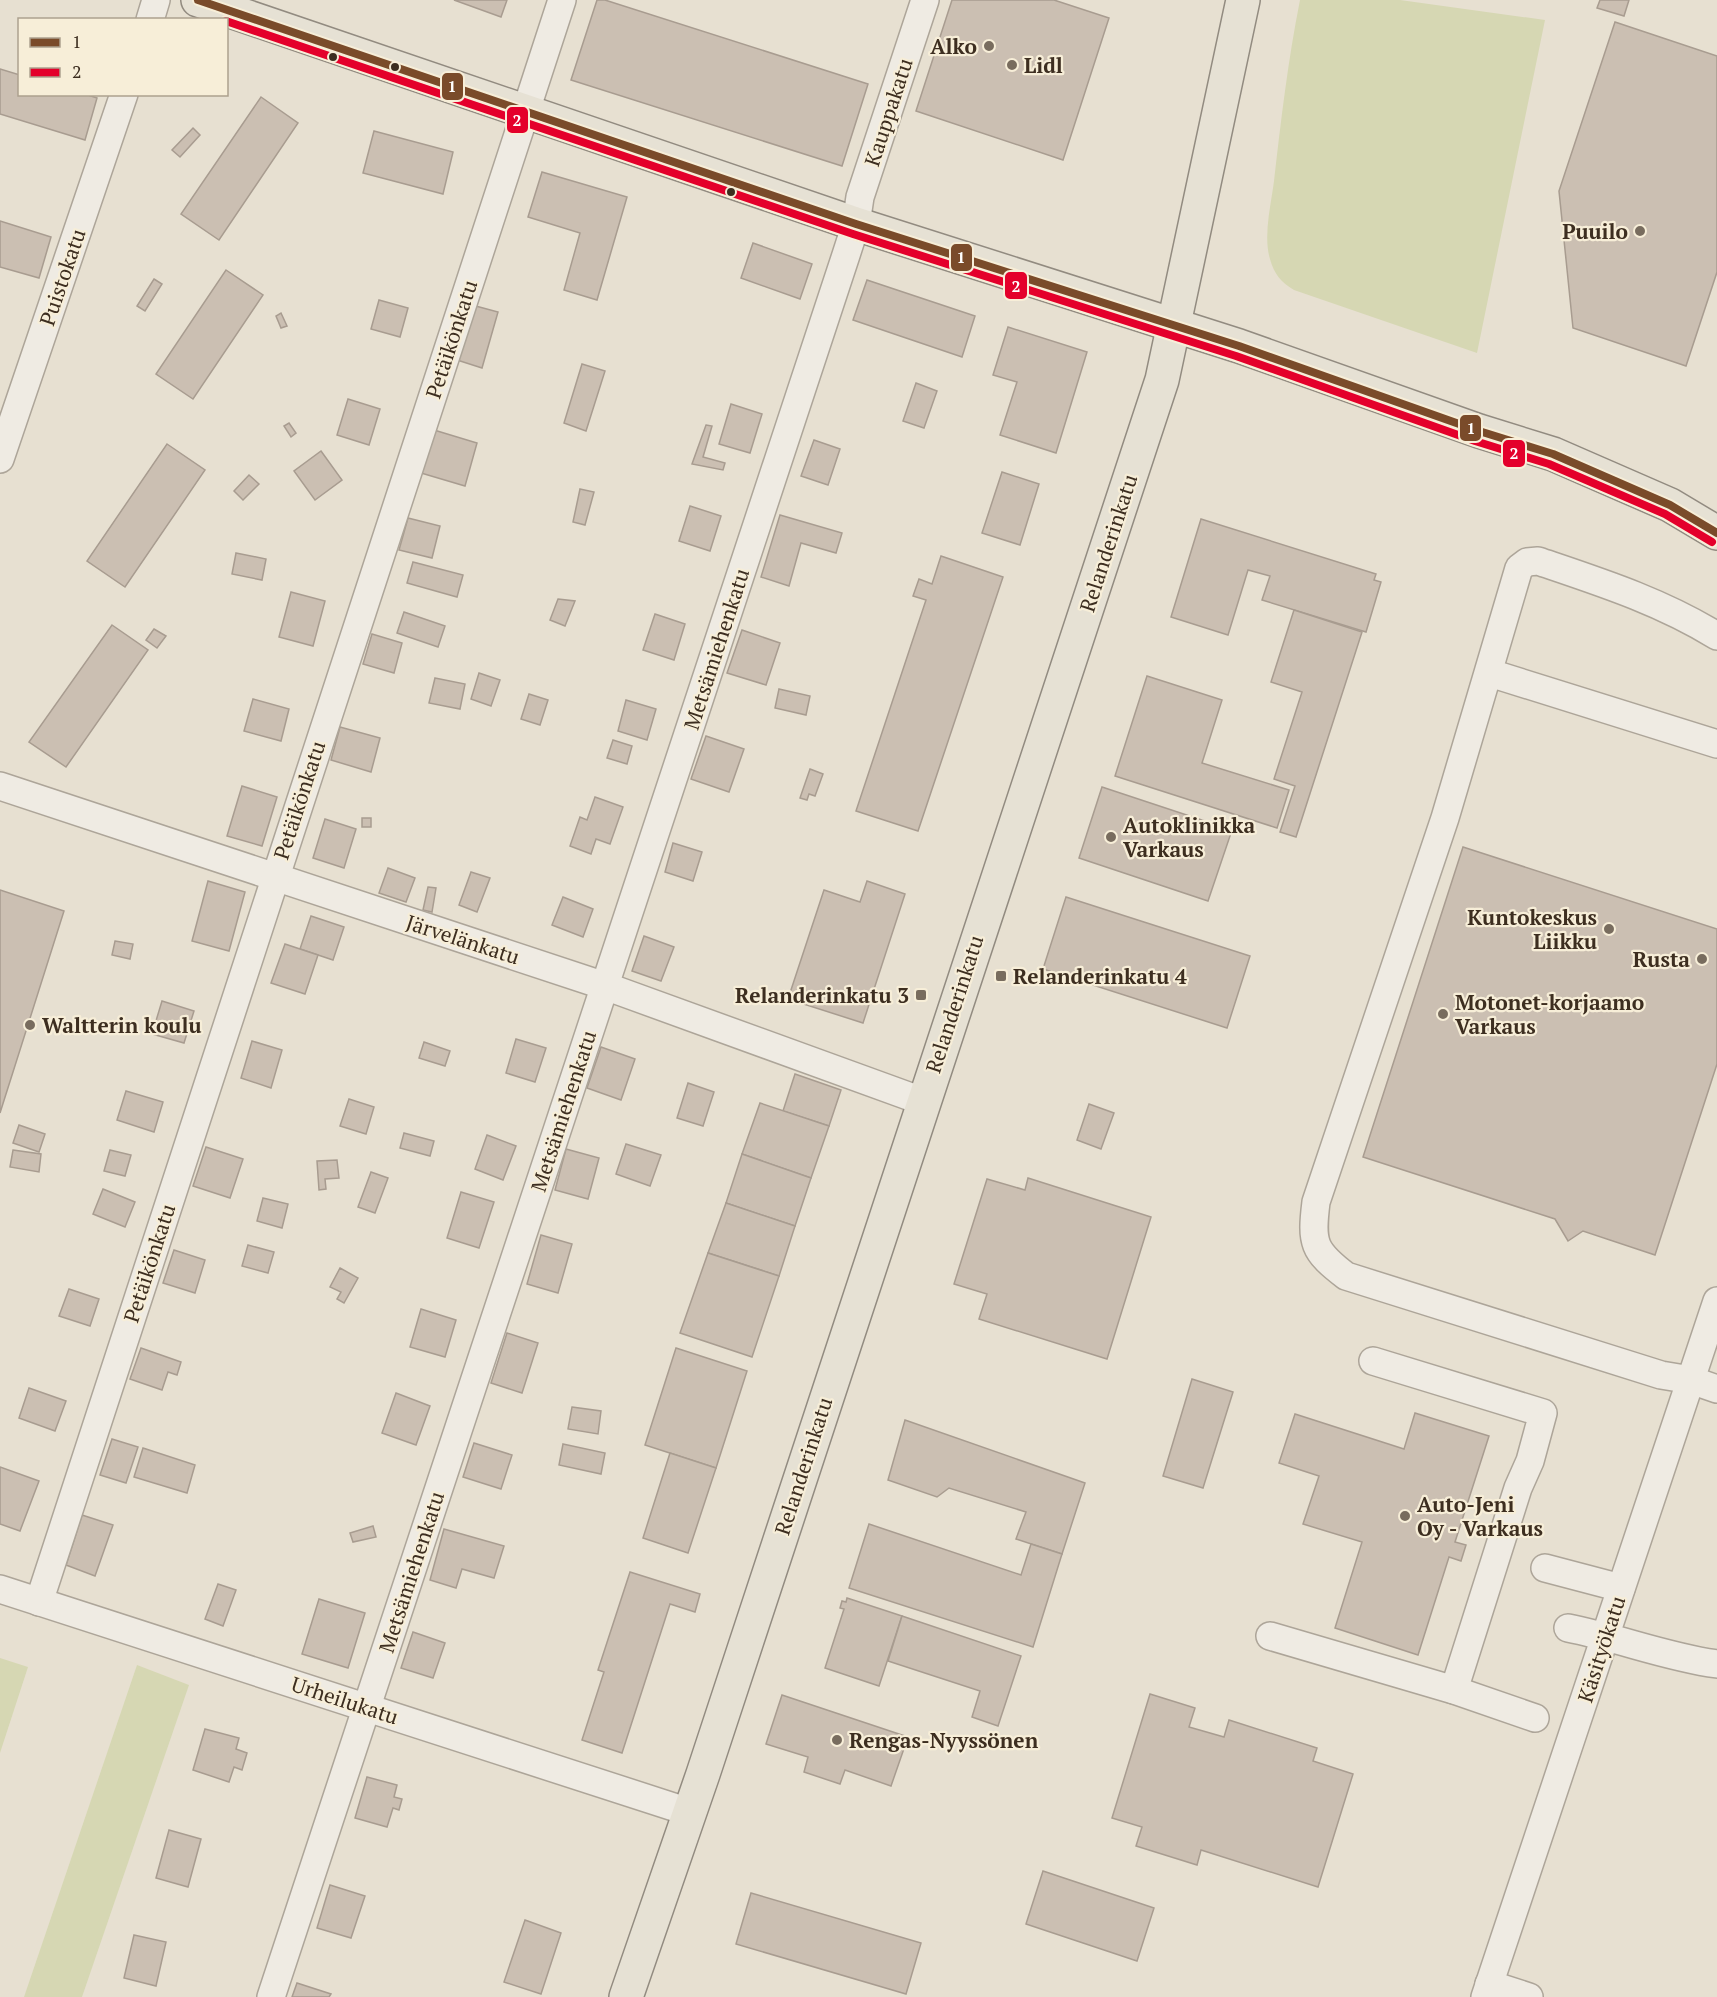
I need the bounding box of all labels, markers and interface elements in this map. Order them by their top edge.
legend [18,18,228,96]
text: 1 [72,29,82,53]
place label: Alko [930,32,977,60]
marker: Alko [982,39,996,53]
unlabelled marker [327,51,339,63]
place label: Lidl [1024,51,1063,79]
street label: Kauppakatu [857,54,919,170]
marker: Lidl [1005,58,1019,72]
text: 2 [72,59,82,83]
unlabelled marker [389,61,401,73]
line badge: 1 [441,72,464,101]
text: 1 [447,75,457,97]
line badge: 2 [506,106,529,134]
text: 2 [512,109,522,131]
unlabelled marker [725,186,737,198]
place label: Puuilo [1562,217,1628,245]
marker: Puuilo [1633,224,1647,238]
street label: Puistokatu [32,225,92,329]
line badge: 1 [950,243,973,272]
text: 1 [956,246,966,268]
line badge: 2 [1004,271,1028,300]
text: 2 [1011,275,1021,297]
street label: Petäikönkatu [419,276,483,402]
line badge: 1 [1459,414,1482,442]
text: 1 [1466,417,1476,439]
line badge: 2 [1502,439,1526,468]
text: 2 [1509,442,1519,464]
street label: Relanderinkatu [1073,471,1143,615]
street label: Metsämiehenkatu [677,565,755,733]
street label: Petäikönkatu [267,737,331,863]
place label: Autoklinikka Varkaus [1123,811,1255,863]
marker: Autoklinikka Varkaus [1104,830,1118,844]
place label: Kuntokeskus Liikku [1467,903,1597,955]
street label: Järvelänkatu [403,907,523,971]
marker: Kuntokeskus Liikku [1602,922,1616,936]
street label: Relanderinkatu [919,932,989,1076]
place label: Rusta [1633,945,1690,973]
marker: Rusta [1695,952,1709,966]
place label: Relanderinkatu 4 [1013,962,1187,990]
marker: Relanderinkatu 4 [994,969,1008,983]
place label: Relanderinkatu 3 [735,981,909,1009]
marker: Relanderinkatu 3 [914,988,928,1002]
place label: Motonet-korjaamo Varkaus [1455,988,1644,1040]
marker: Motonet-korjaamo Varkaus [1436,1007,1450,1021]
place label: Waltterin koulu [42,1011,201,1039]
marker: Waltterin koulu [23,1018,37,1032]
street label: Metsämiehenkatu [524,1027,602,1195]
street label: Petäikönkatu [117,1200,181,1326]
street label: Relanderinkatu [768,1394,838,1538]
street label: Metsämiehenkatu [372,1488,450,1656]
place label: Auto-Jeni Oy - Varkaus [1417,1490,1543,1542]
marker: Auto-Jeni Oy - Varkaus [1398,1509,1412,1523]
street label: Käsityökatu [1571,1592,1631,1706]
street label: Urheilukatu [288,1670,402,1730]
place label: Rengas-Nyyssönen [849,1726,1039,1754]
marker: Rengas-Nyyssönen [830,1733,844,1747]

